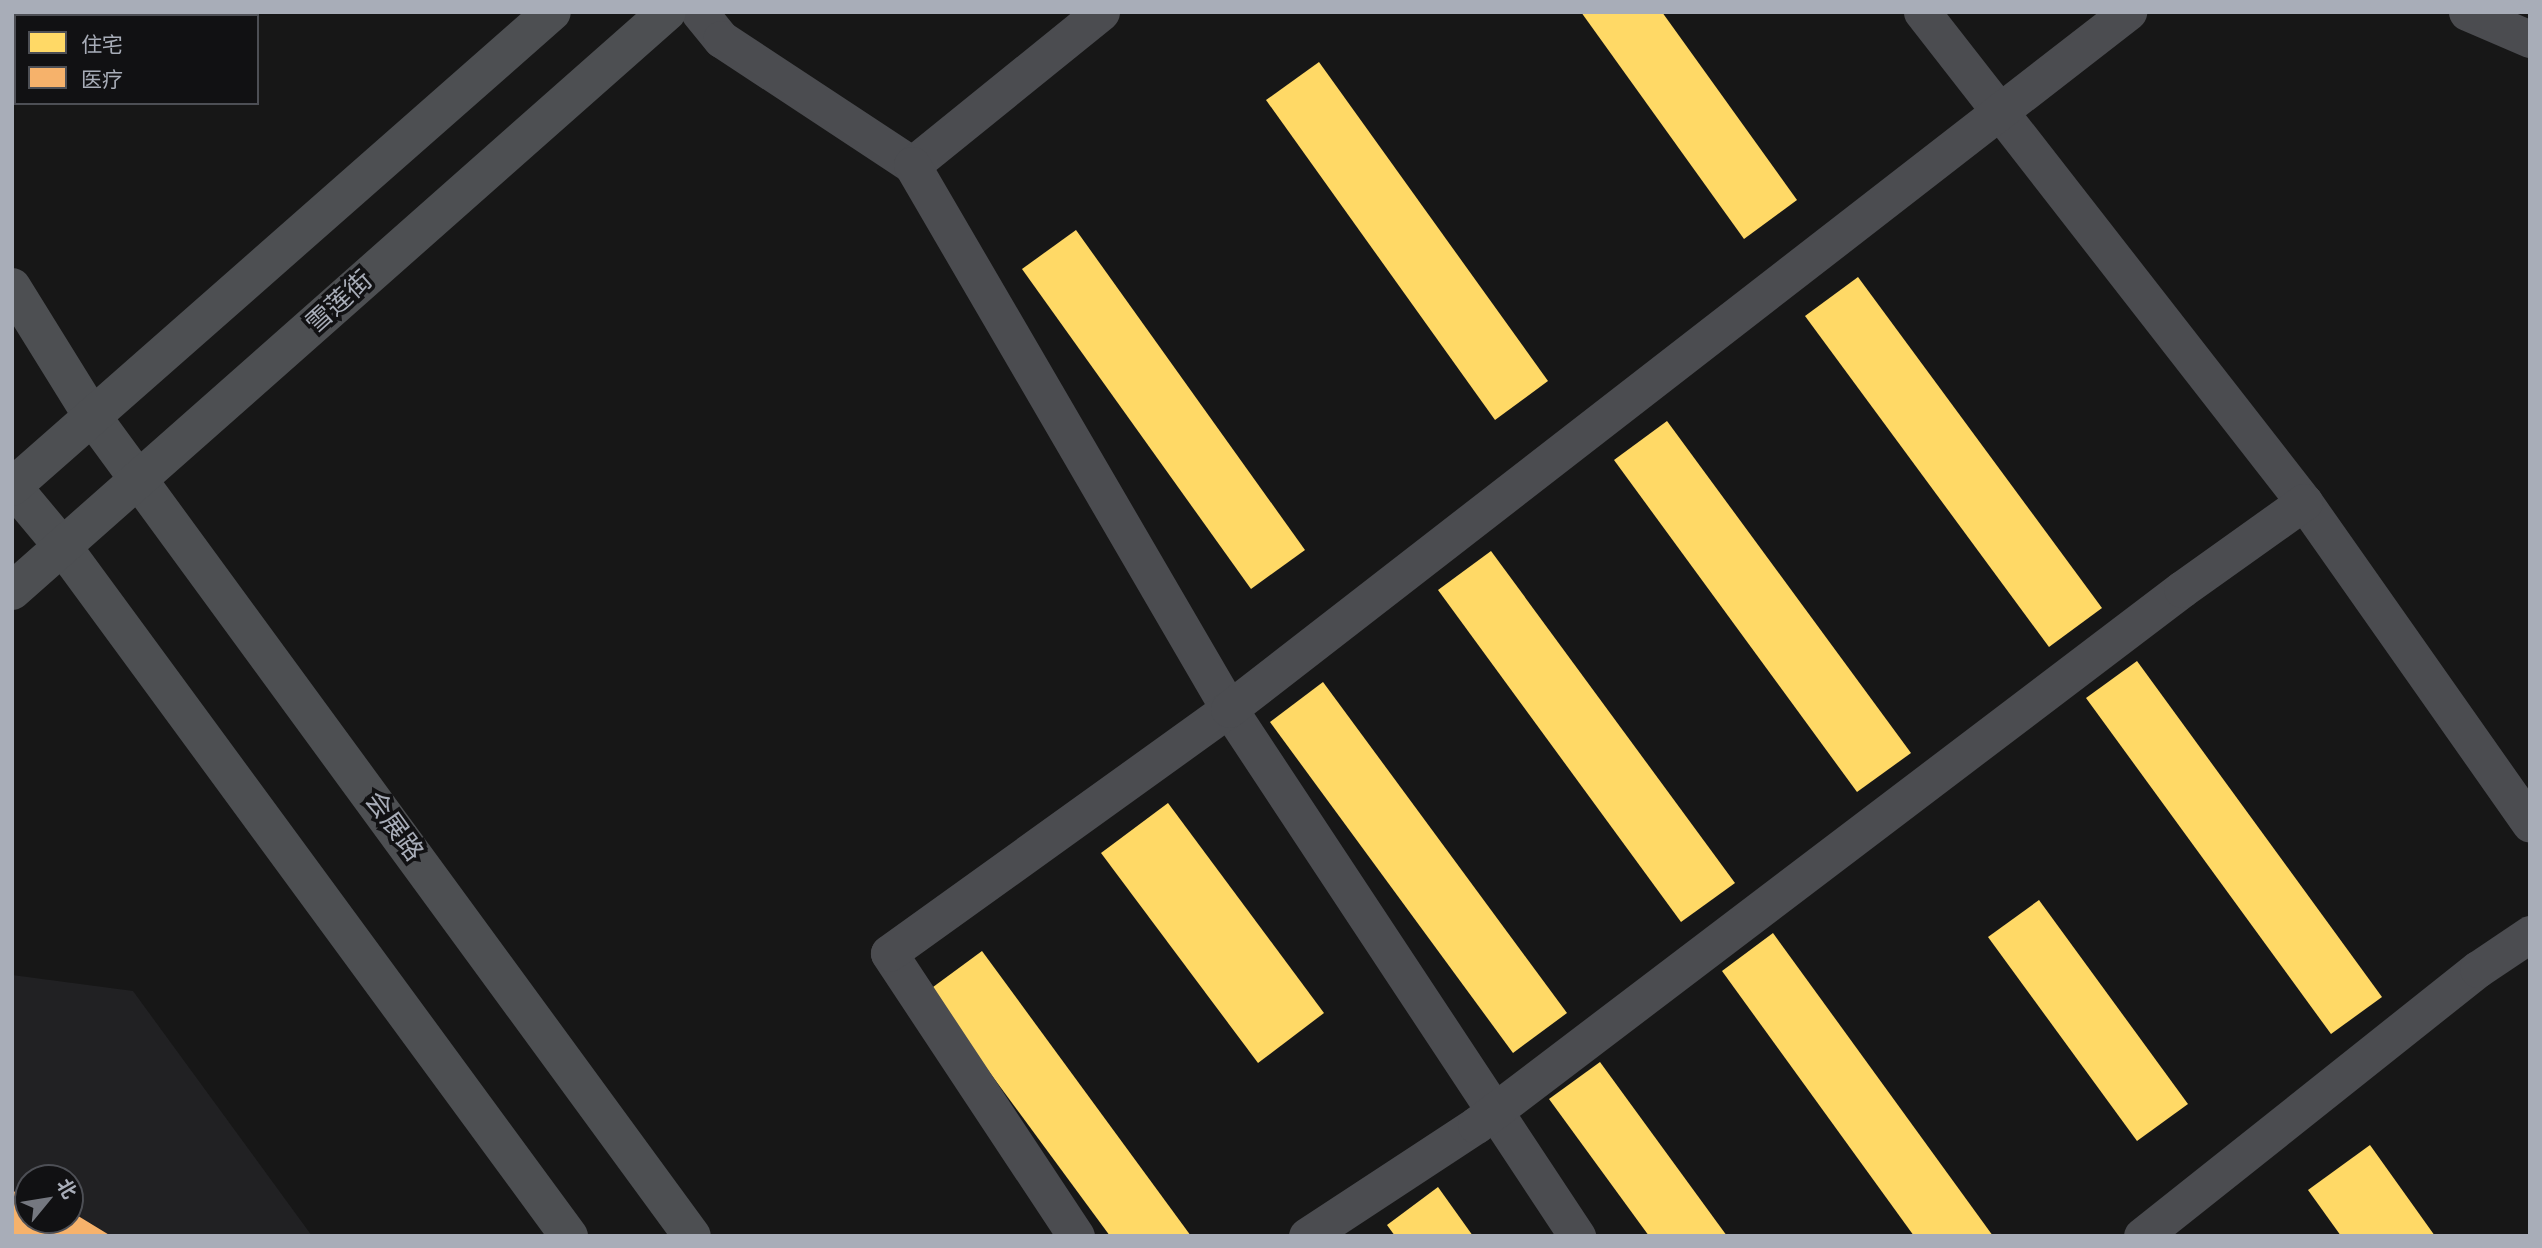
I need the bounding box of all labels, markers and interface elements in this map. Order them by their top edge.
legend [14,14,259,105]
text: 住宅 [81,35,123,56]
text: 医疗 [81,70,123,91]
street label: 雪莲街 [301,265,379,341]
street label: 会展路 [357,786,429,868]
north arrow [14,1164,84,1234]
text: 北 [53,1176,79,1202]

